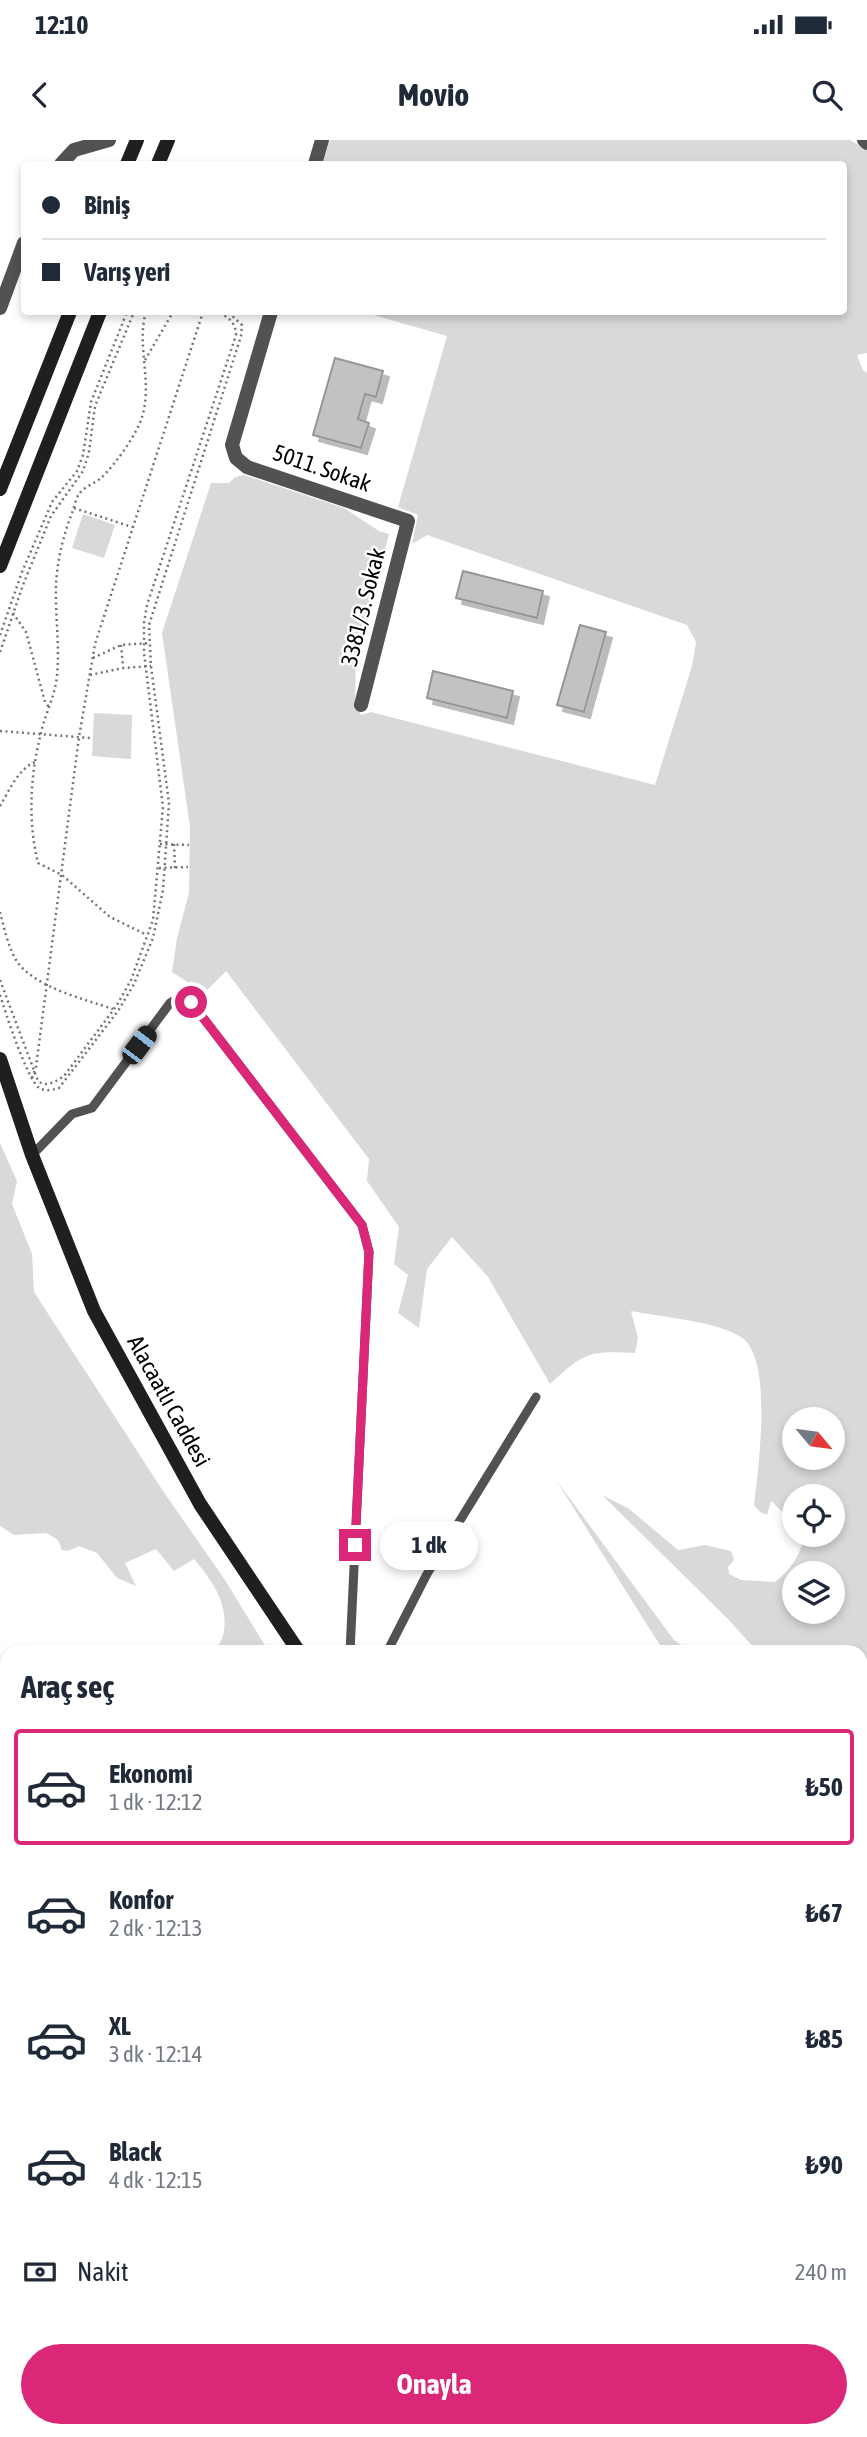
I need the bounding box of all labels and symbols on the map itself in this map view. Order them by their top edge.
street label: 5011. Sokak [270,439,374,497]
street label: 3381/3. Sokak [336,545,390,669]
route start [175,986,207,1018]
car [118,1022,161,1068]
street label: Alacaatlı Caddesi [122,1331,216,1471]
north arrow [782,1407,845,1470]
callout: 1 dk [380,1520,478,1570]
route end [339,1529,371,1561]

